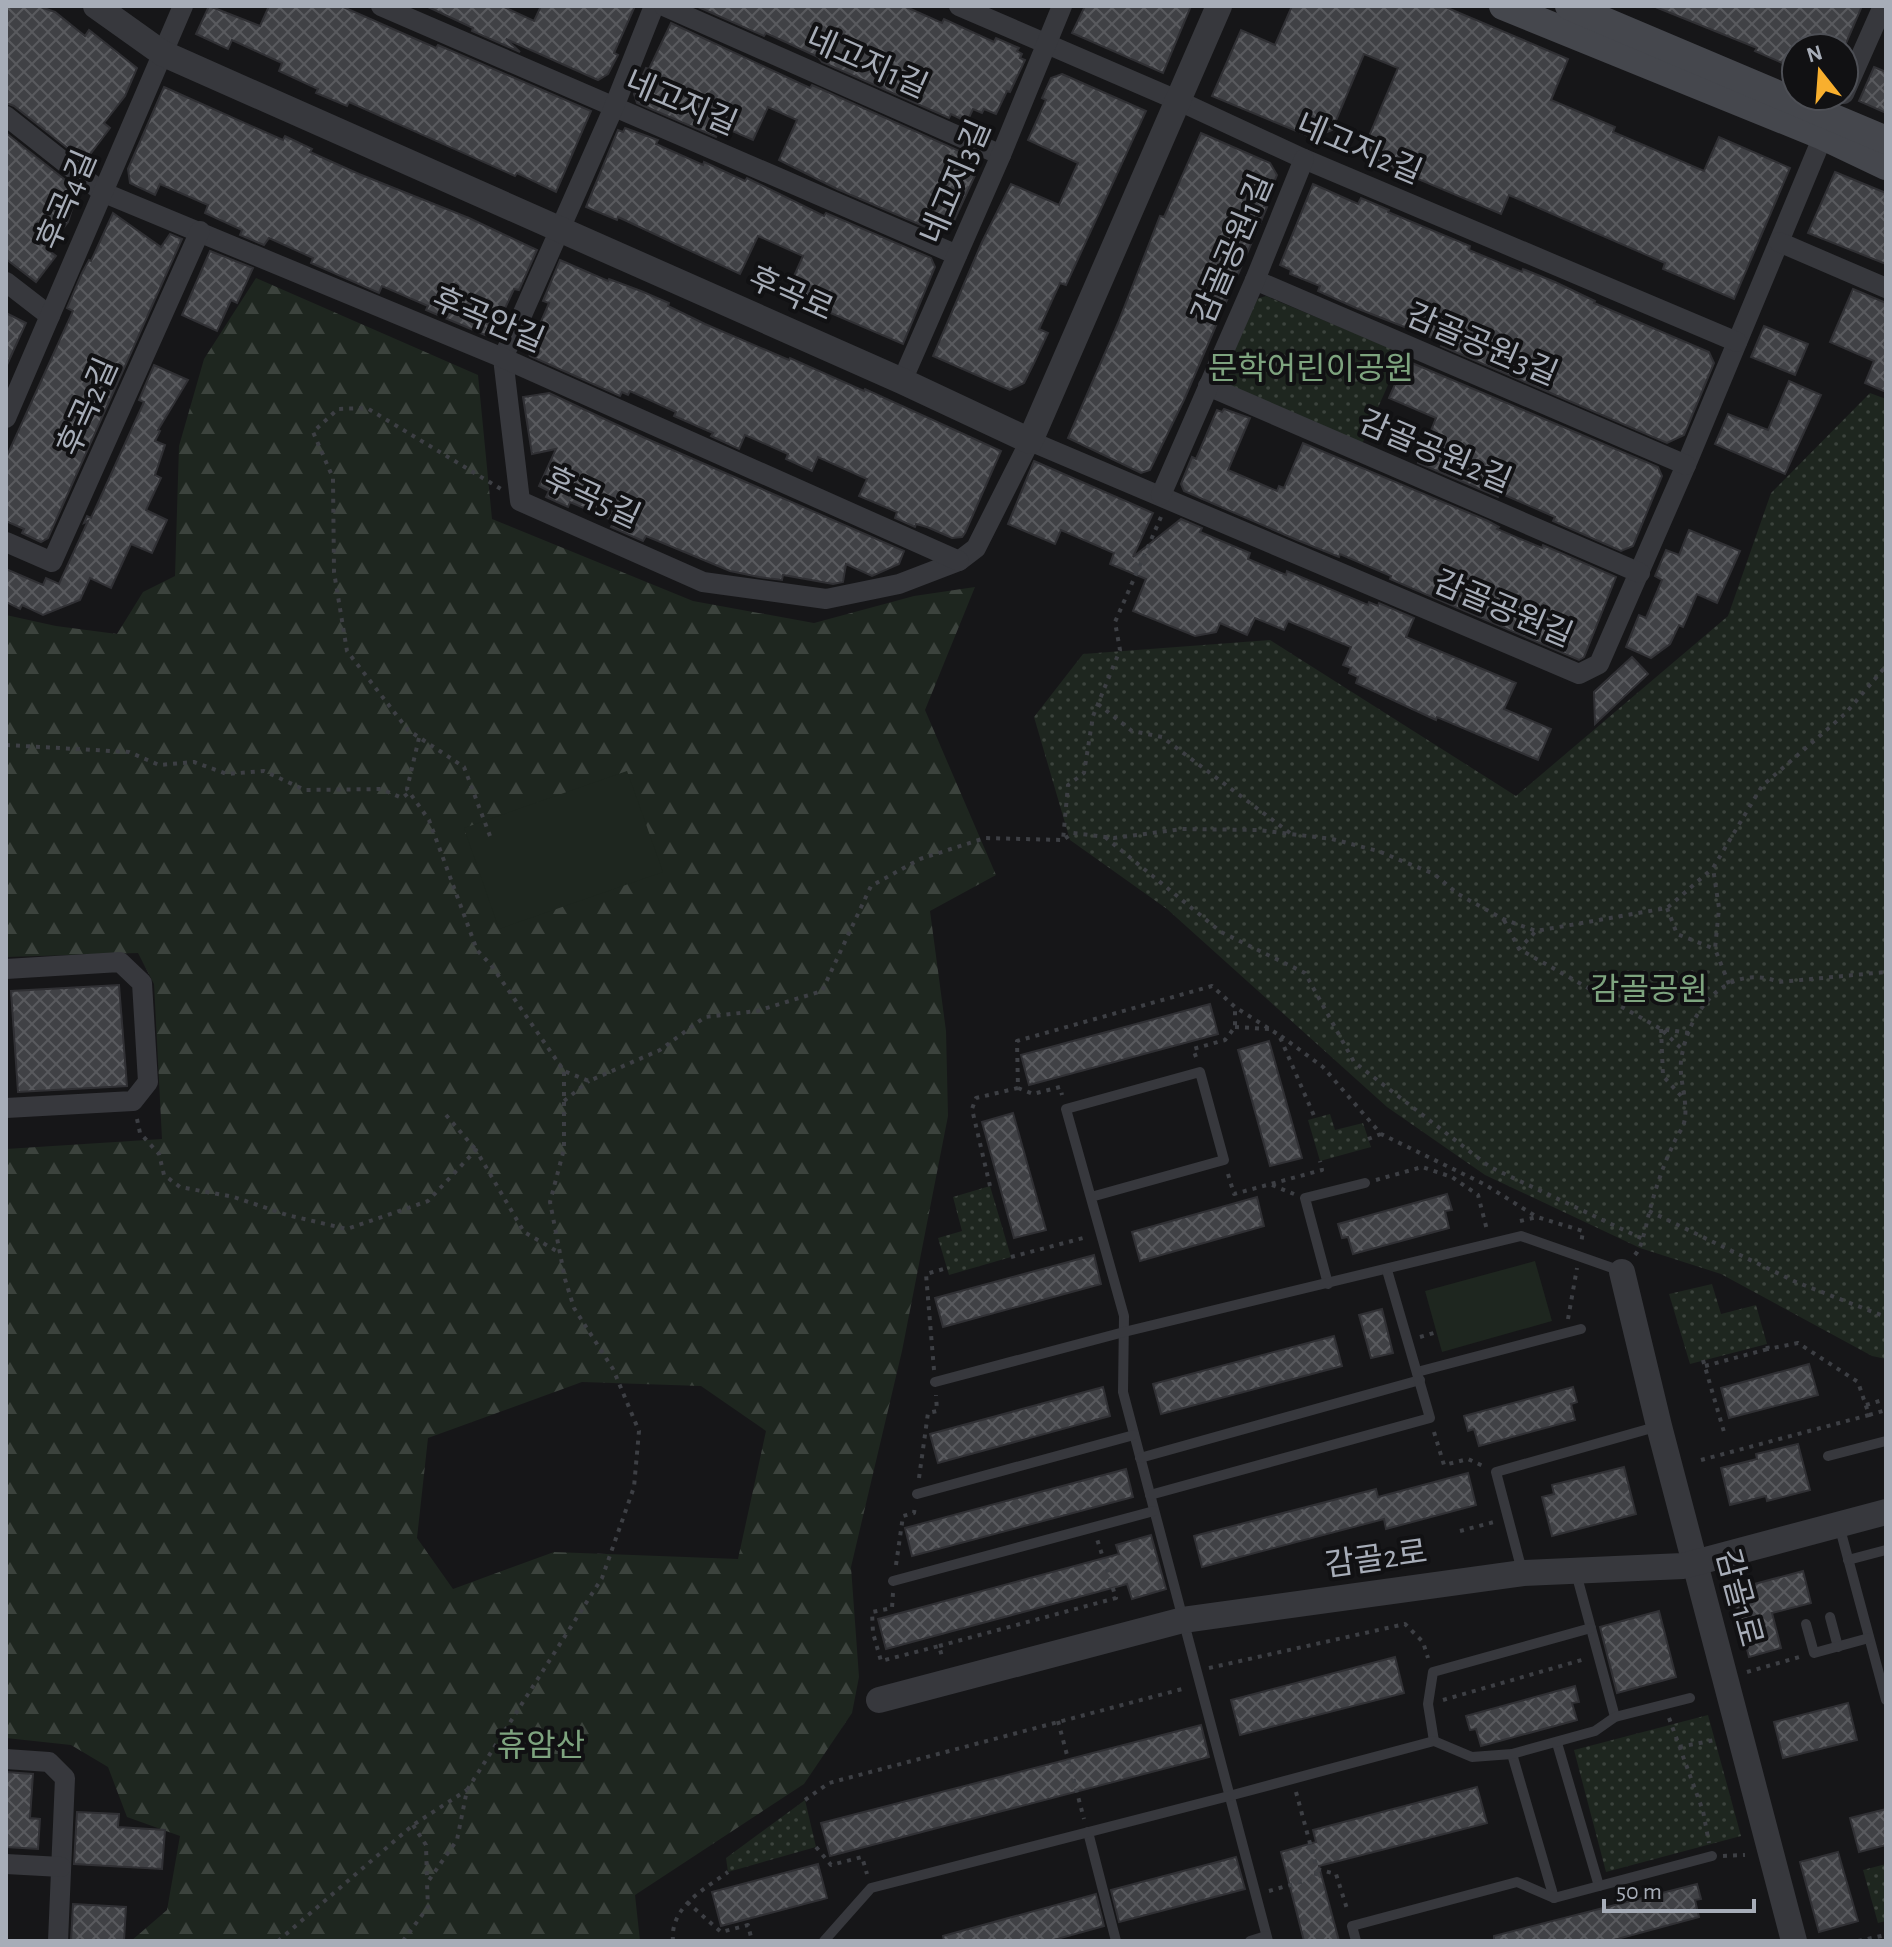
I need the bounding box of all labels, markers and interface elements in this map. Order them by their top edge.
street label: 네고지1길 [802,21,933,104]
north arrow [1780,32,1860,112]
text: N [1804,41,1825,67]
street label: 네고지길 [621,64,742,141]
street label: 네고지2길 [1292,107,1427,190]
street label: 네고지3길 [915,115,996,249]
street label: 후곡4길 [31,146,102,254]
street label: 감골공원1길 [1186,170,1279,328]
street label: 후곡로 [744,261,838,327]
street label: 후곡안길 [428,281,549,358]
street label: 감골공원3길 [1402,298,1562,391]
park label: 문학어린이공원 [1208,352,1414,385]
street label: 후곡2길 [52,353,124,461]
street label: 감골공원2길 [1354,405,1516,498]
street label: 후곡5길 [539,461,645,534]
street label: 감골공원길 [1429,565,1577,652]
park label: 감골공원 [1590,973,1708,1006]
street label: 감골2로 [1323,1535,1429,1582]
street label: 감골1로 [1711,1546,1768,1650]
park label: 휴암산 [497,1729,585,1762]
scale bar [1604,1863,1754,1913]
text: 50 m [1616,1880,1662,1904]

